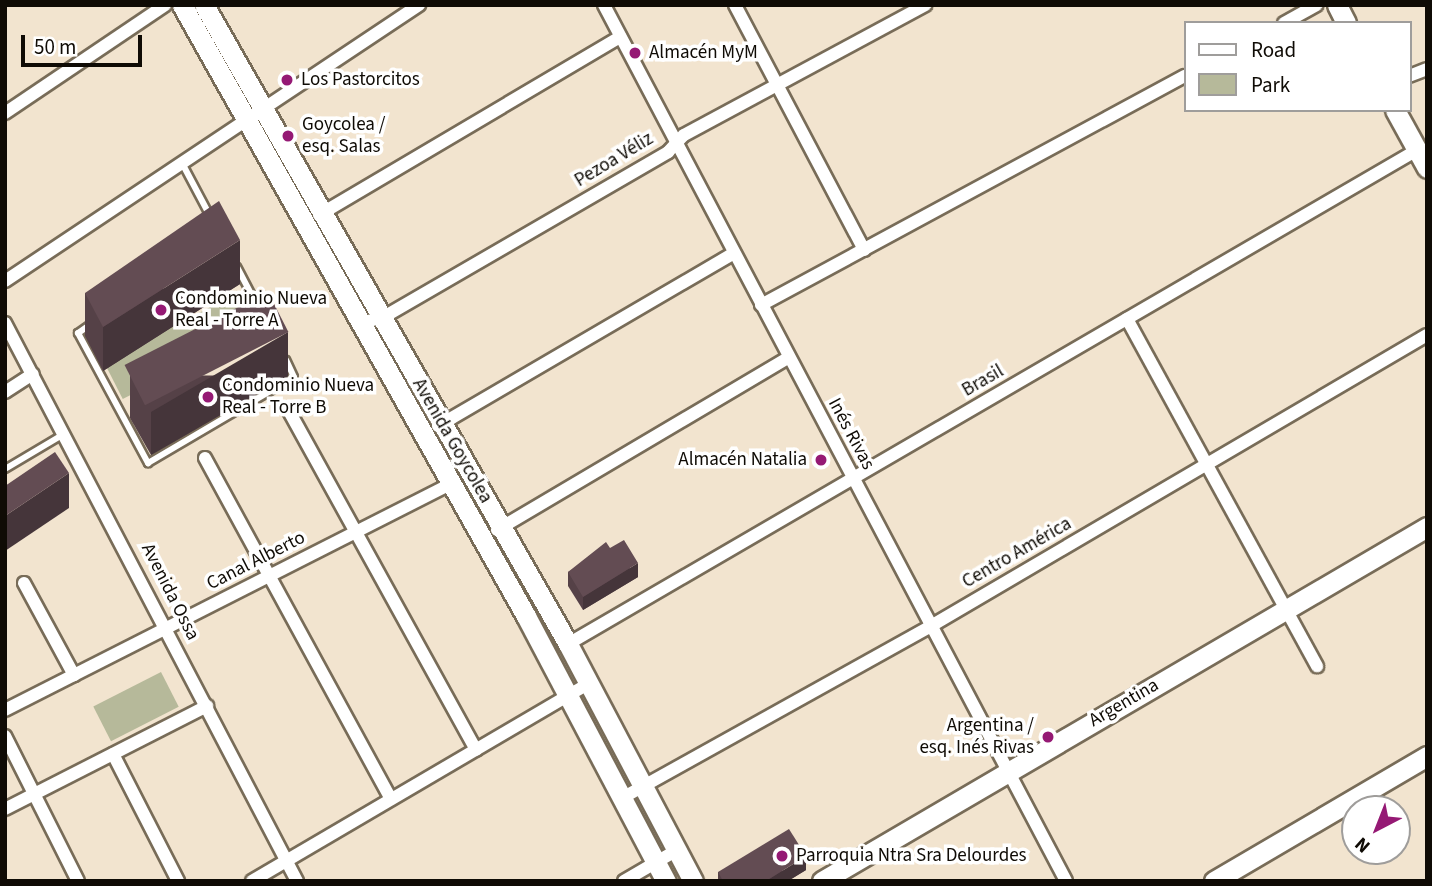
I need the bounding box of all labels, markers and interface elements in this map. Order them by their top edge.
scale bar [24,21,145,65]
legend [1184,21,1411,112]
text: 50 m [34,32,76,62]
text: Road [1251,35,1296,65]
place label: Almacén MyM [649,42,758,64]
marker: Almacén MyM [627,45,643,61]
place label: Los Pastorcitos [301,69,420,91]
text: Park [1251,70,1290,100]
marker: Los Pastorcitos [279,72,295,88]
place label: Goycolea / esq. Salas [302,114,385,158]
marker: Goycolea / esq. Salas [280,128,296,144]
street label: Pezoa Véliz [571,128,657,192]
place label: Condominio Nueva Real - Torre A [175,288,327,332]
marker: Condominio Nueva Real - Torre A [153,302,169,318]
street label: Brasil [958,360,1008,402]
place label: Condominio Nueva Real - Torre B [222,375,374,419]
street label: Avenida Goycolea [407,375,497,507]
marker: Condominio Nueva Real - Torre B [200,389,216,405]
street label: Inés Rivas [823,394,879,474]
place label: Almacén Natalia [678,449,807,471]
marker: Almacén Natalia [813,452,829,468]
street label: Centro América [958,513,1076,593]
street label: Canal Alberto [203,527,309,595]
street label: Avenida Ossa [136,540,204,644]
street label: Argentina [1085,674,1163,732]
place label: Argentina / esq. Inés Rivas [919,715,1034,759]
marker: Argentina / esq. Inés Rivas [1040,729,1056,745]
north arrow [1341,795,1411,865]
text: N [1349,830,1377,859]
place label: Parroquia Ntra Sra Delourdes [796,845,1027,867]
marker: Parroquia Ntra Sra Delourdes [774,848,790,864]

